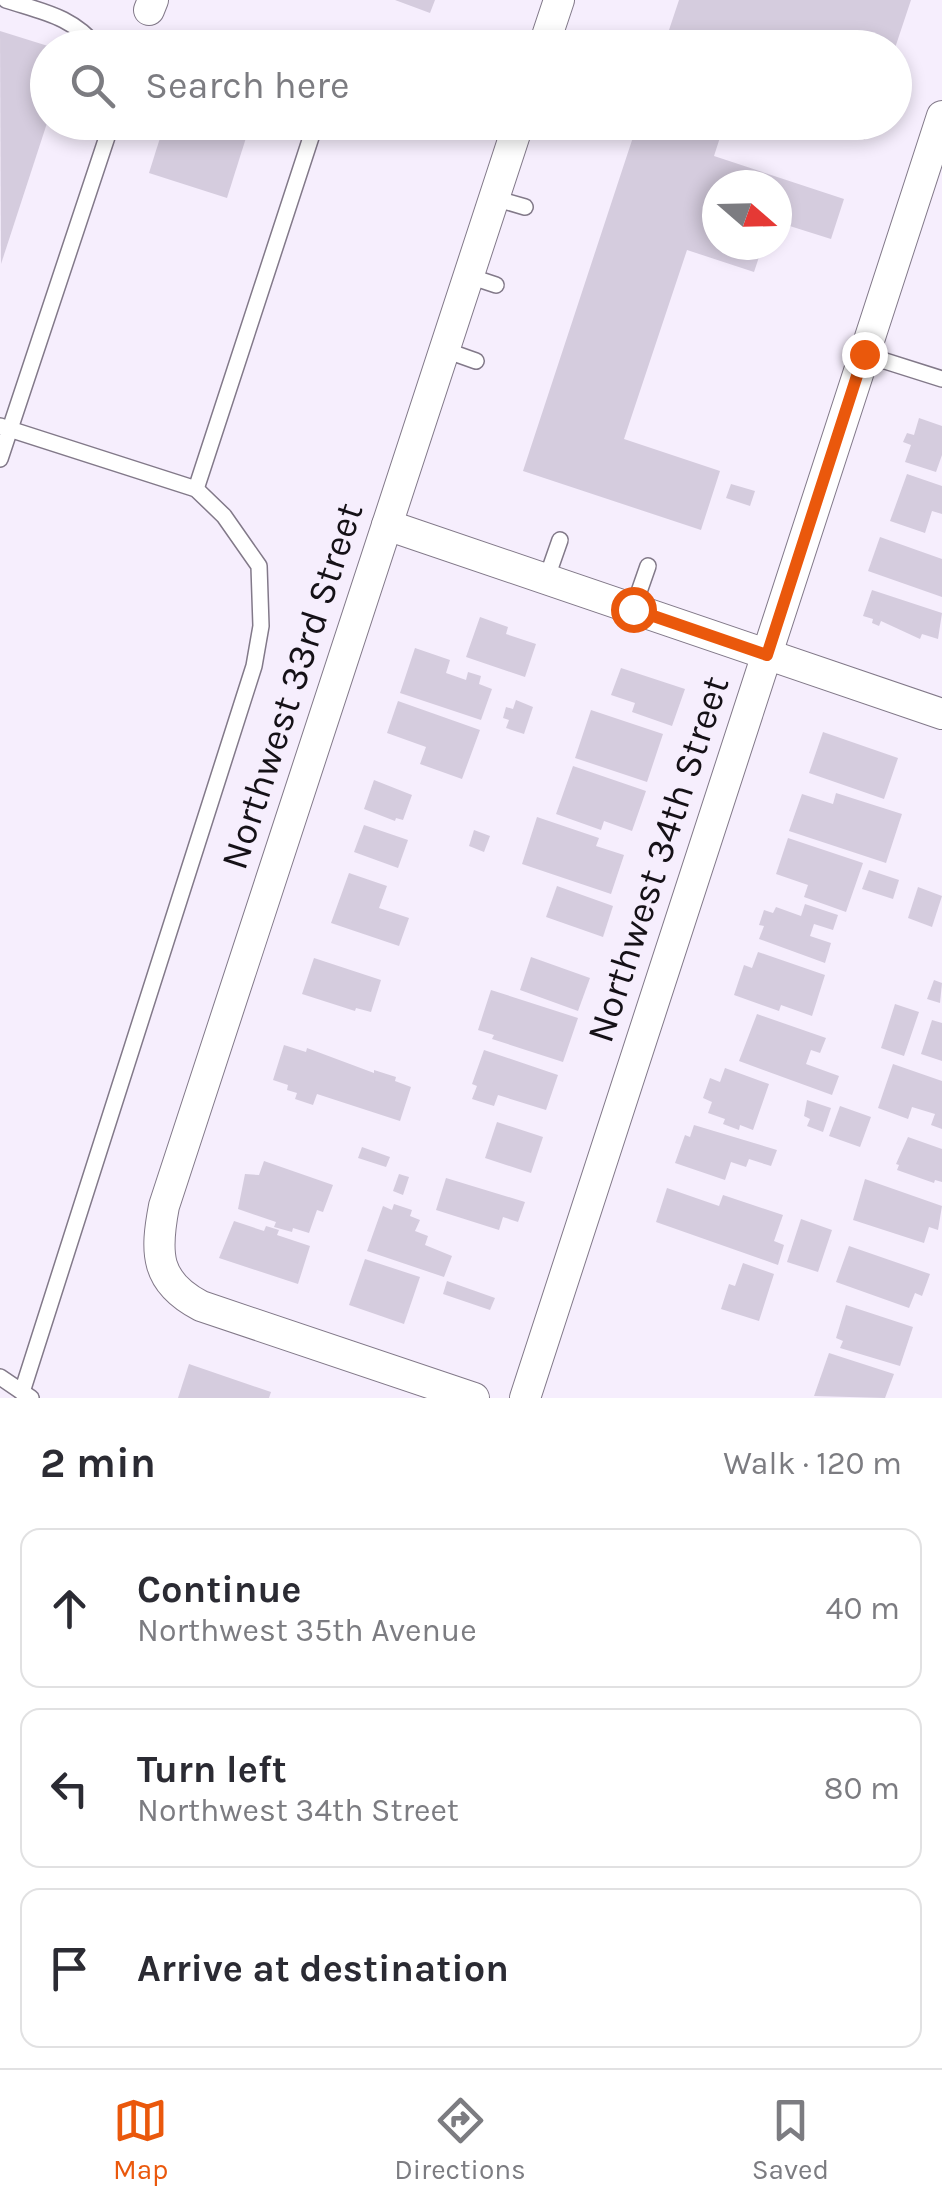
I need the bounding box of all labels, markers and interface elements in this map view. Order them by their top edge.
search box [30,30,912,140]
icon: search [65,58,120,113]
text: Search here [145,63,349,108]
north arrow [702,170,792,260]
route end [842,332,888,378]
street label: Northwest 33rd Street [211,497,373,875]
route start [611,587,657,633]
street label: Northwest 34th Street [578,670,738,1048]
text: 2 min [40,1438,156,1488]
text: Walk · 120 m [723,1445,902,1482]
text: Continue [137,1567,301,1612]
icon: ahead [42,1581,97,1636]
text: 40 m [826,1590,900,1627]
text: Northwest 35th Avenue [137,1612,477,1649]
text: Turn left [137,1747,287,1792]
icon: left [42,1761,97,1816]
text: 80 m [824,1770,900,1807]
text: Northwest 34th Street [137,1792,459,1829]
icon: arrive [42,1941,97,1996]
text: Arrive at destination [137,1946,509,1991]
tab: Map [113,2093,168,2186]
tab: Directions [394,2093,526,2186]
tab: Saved [752,2093,829,2186]

